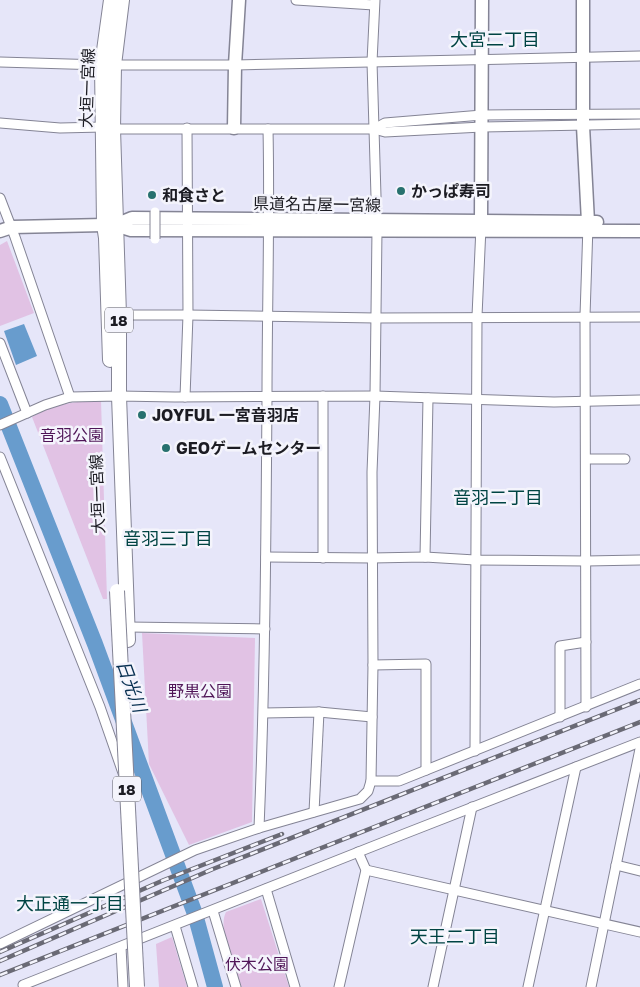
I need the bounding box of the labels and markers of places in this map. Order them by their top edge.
place label: かっぱ寿司 [411,181,491,201]
place label: 和食さと [162,185,226,205]
marker: かっぱ寿司 [395,185,407,197]
marker: 和食さと [146,189,158,201]
place label: JOYFUL 一宮音羽店 [152,405,299,425]
marker: JOYFUL 一宮音羽店 [136,409,148,421]
place label: GEOゲームセンター [176,438,322,458]
marker: GEOゲームセンター [160,442,172,454]

